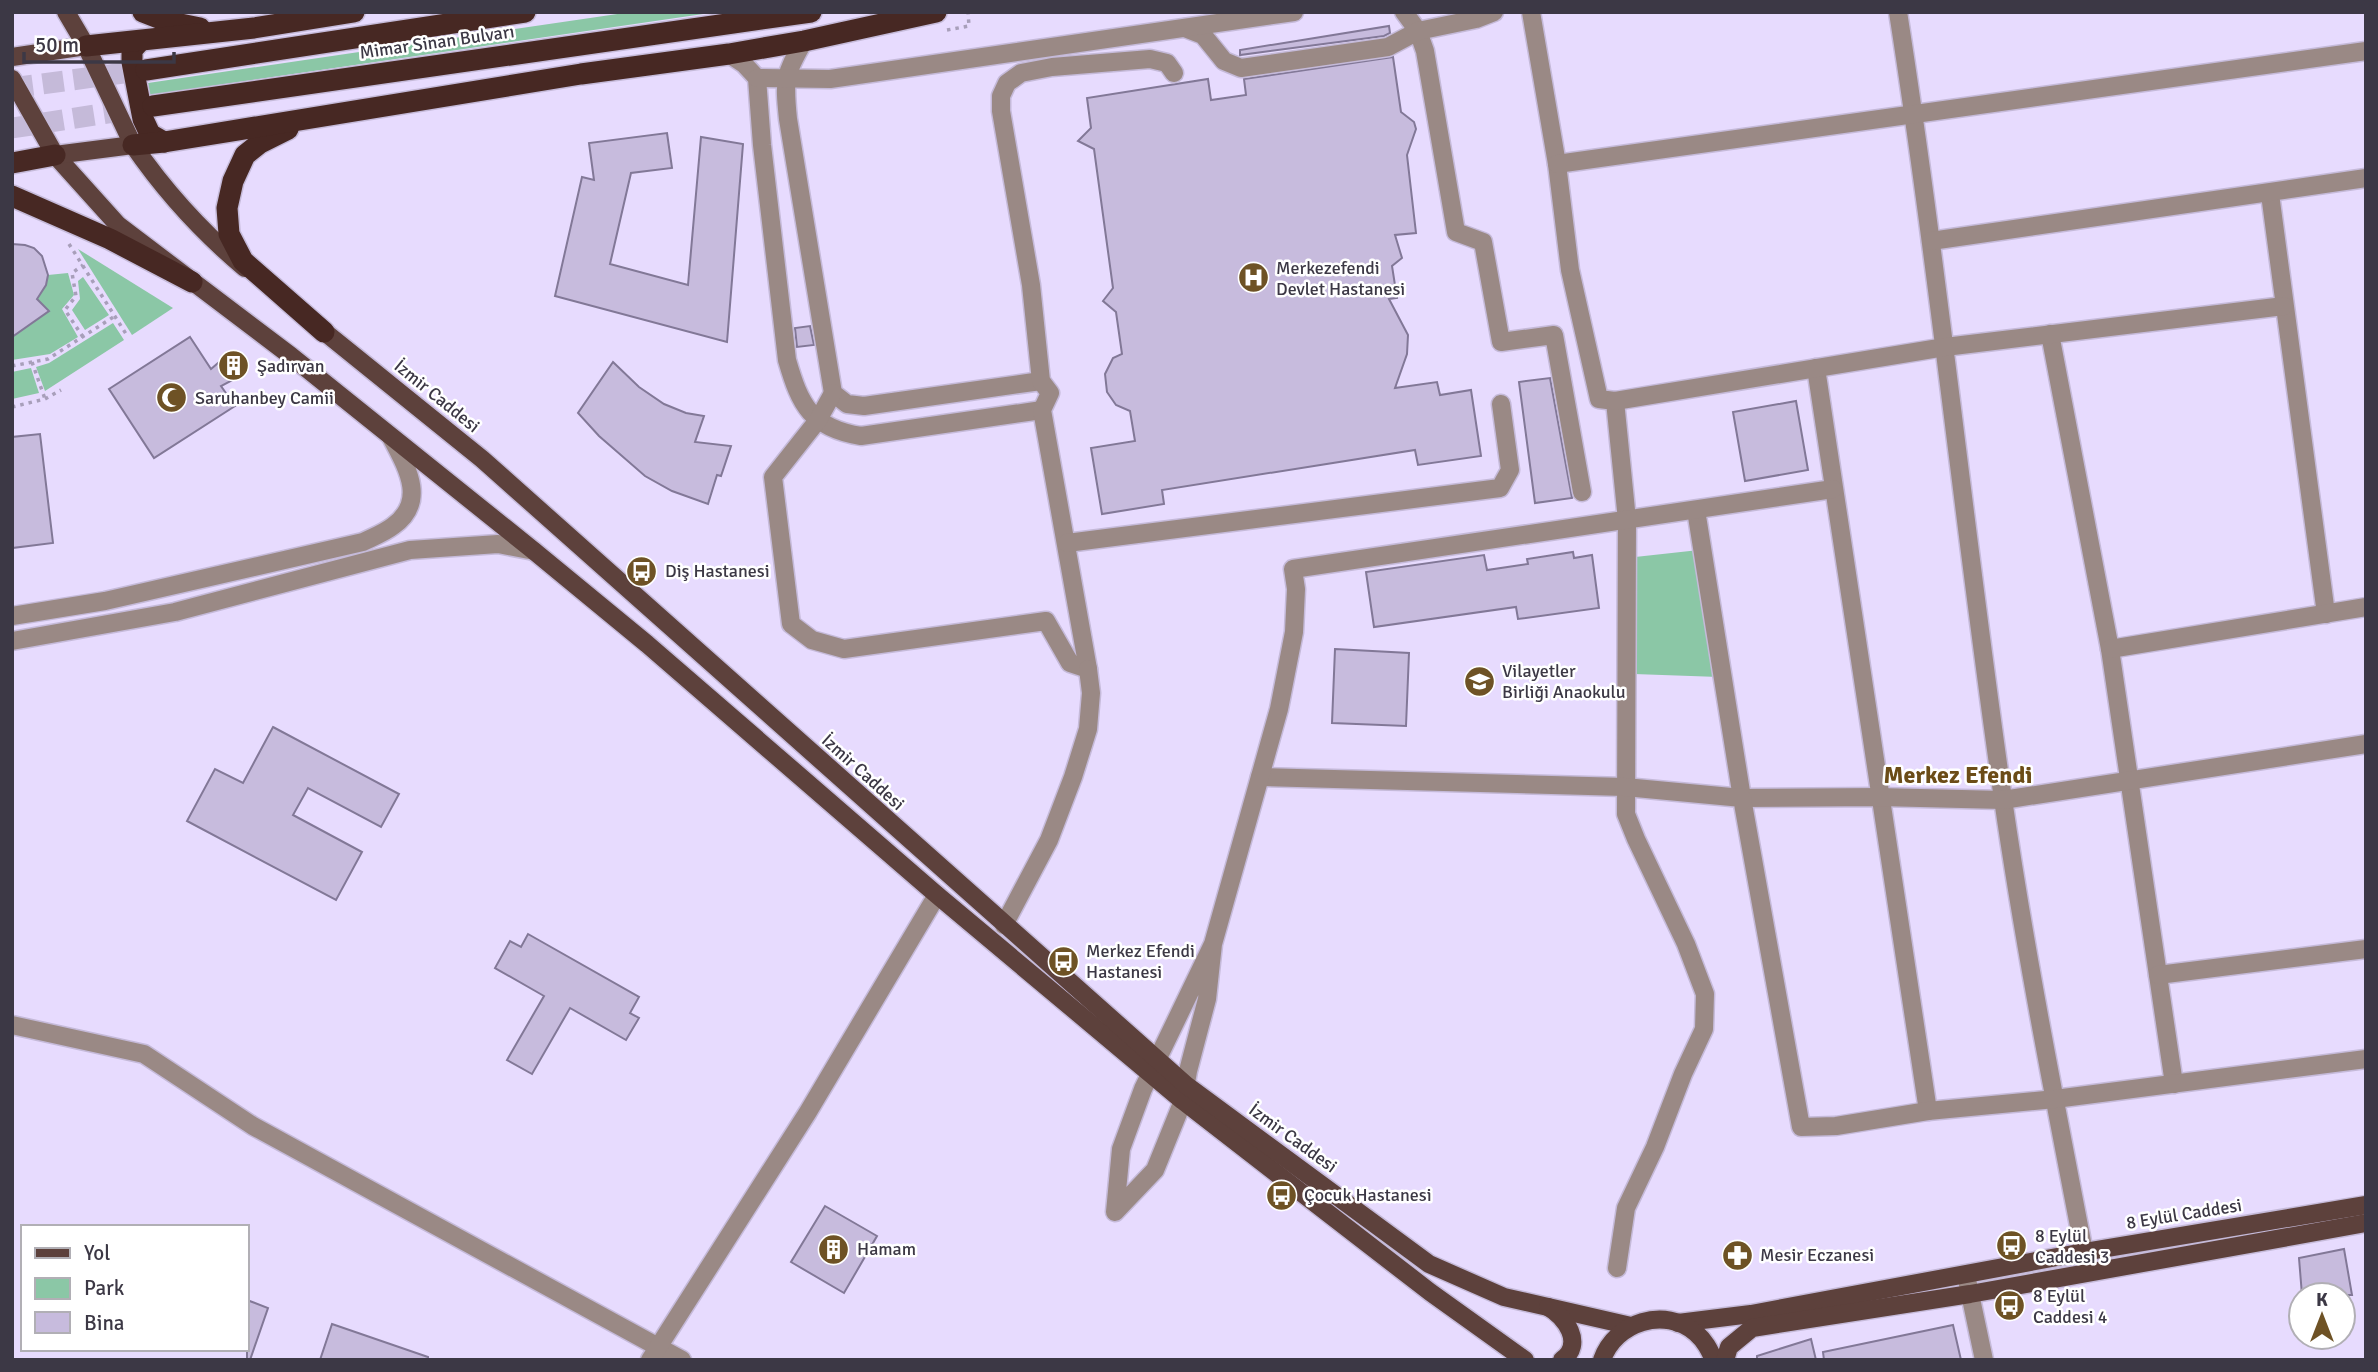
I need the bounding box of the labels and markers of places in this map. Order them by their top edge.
place label: Merkezefendi Devlet Hastanesi [1276,257,1405,300]
hospital icon: Merkezefendi Devlet Hastanesi [1236,261,1270,295]
building icon: Şadırvan [217,349,251,383]
place label: Şadırvan [257,355,325,377]
mosque icon: Saruhanbey Camii [155,381,189,415]
place label: Saruhanbey Camii [195,387,334,409]
bus stop icon: Diş Hastanesi [625,554,659,588]
place label: Diş Hastanesi [665,560,770,582]
place label: Vilayetler Birliği Anaokulu [1502,660,1626,703]
school or university icon: Vilayetler Birliği Anaokulu [1462,664,1496,698]
place label: Merkez Efendi Hastanesi [1086,940,1195,983]
bus stop icon: Merkez Efendi Hastanesi [1046,944,1080,978]
bus stop icon: Çocuk Hastanesi [1264,1178,1298,1212]
place label: Çocuk Hastanesi [1304,1184,1432,1206]
place label: 8 Eylül Caddesi 3 [2035,1225,2109,1268]
bus stop icon: 8 Eylül Caddesi 3 [1995,1229,2029,1263]
building icon: Hamam [817,1232,851,1266]
place label: Hamam [857,1238,916,1260]
pharmacy icon: Mesir Eczanesi [1720,1238,1754,1272]
place label: Mesir Eczanesi [1760,1244,1874,1266]
place label: 8 Eylül Caddesi 4 [2033,1285,2108,1328]
bus stop icon: 8 Eylül Caddesi 4 [1993,1289,2027,1323]

